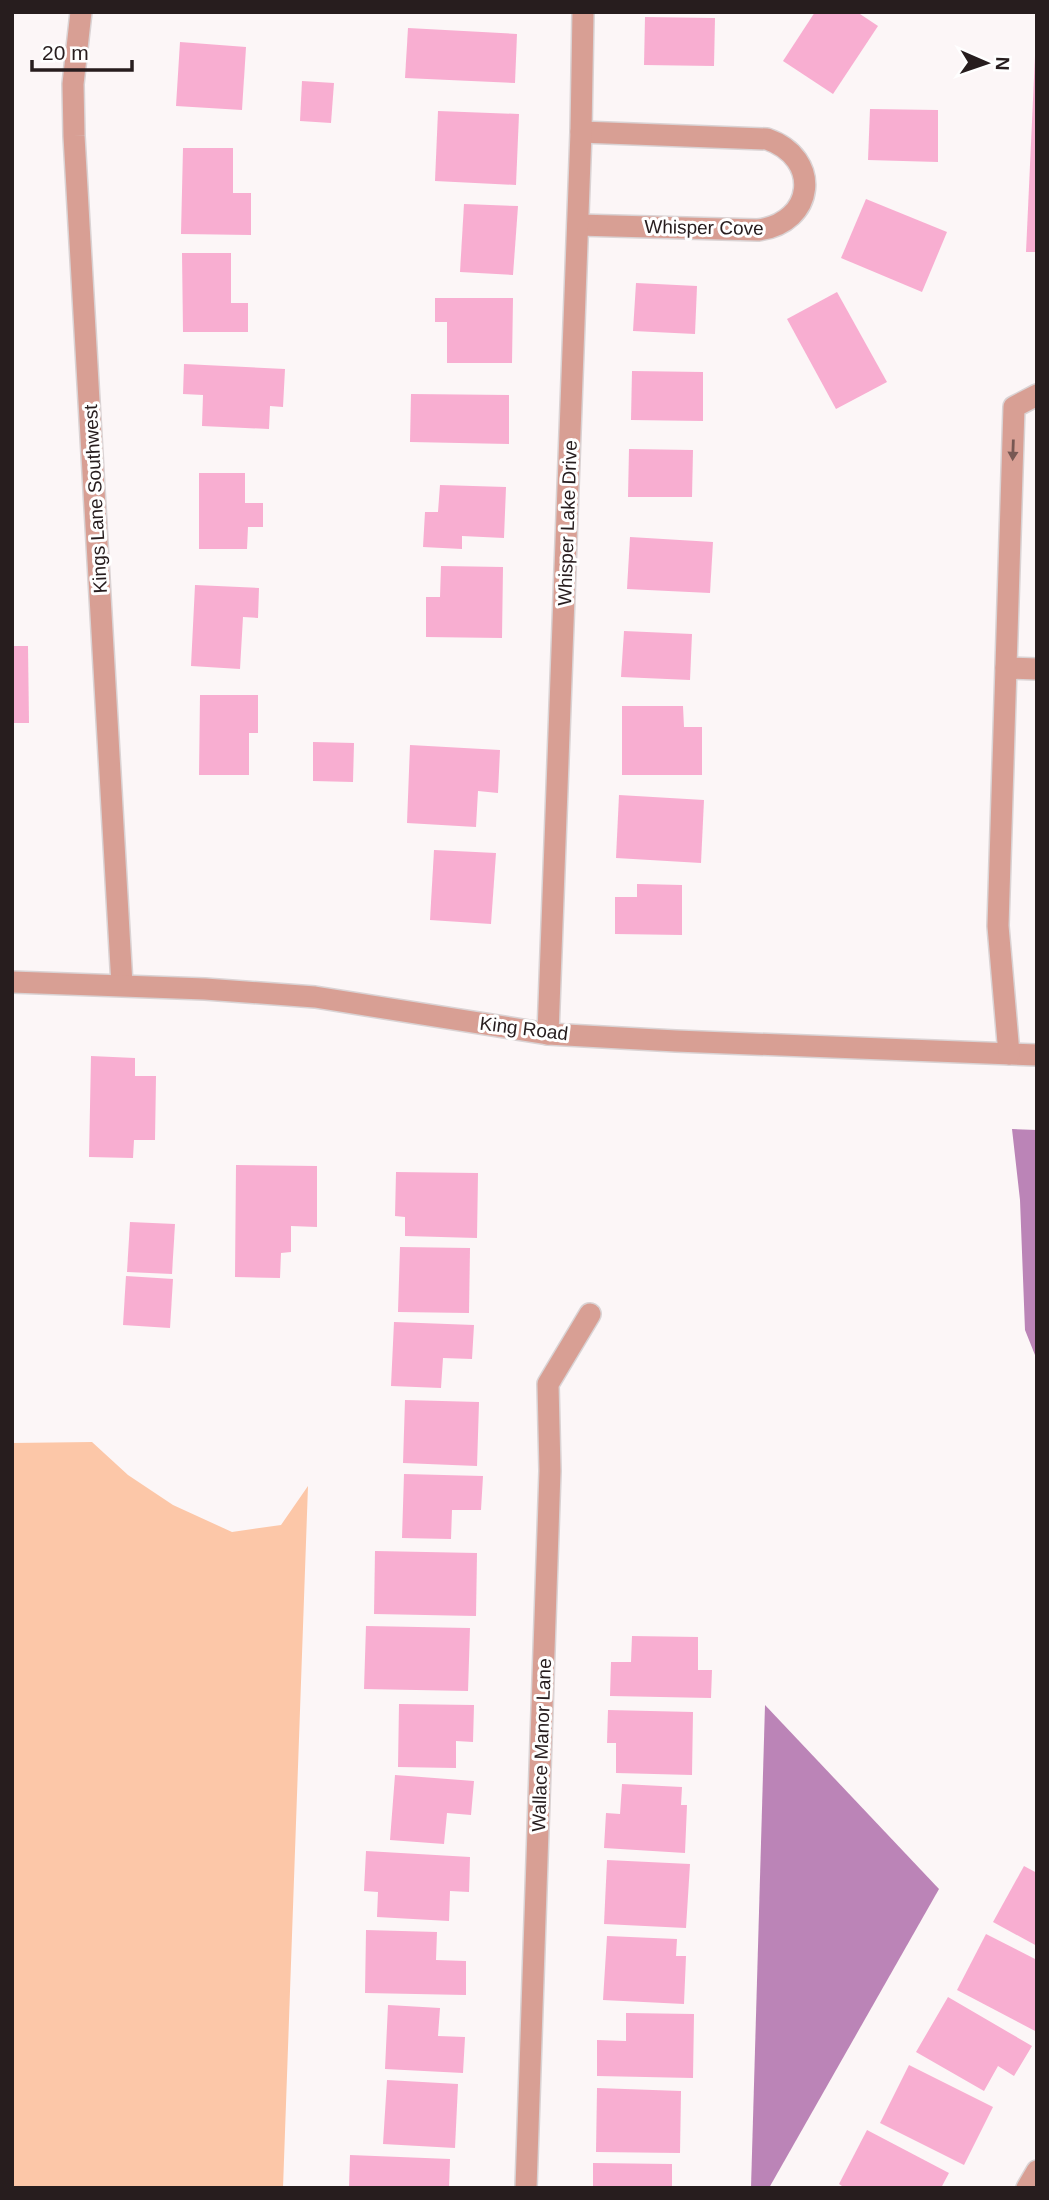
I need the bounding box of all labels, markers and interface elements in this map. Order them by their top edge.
scale bar [32,28,131,72]
north arrow [951,28,1021,98]
text: 20 m [42,41,89,64]
text: N [992,56,1013,71]
street label: Whisper Cove [644,216,764,239]
street label: Kings Lane Southwest [80,403,111,594]
one-way arrow [1007,439,1018,461]
street label: Whisper Lake Drive [554,440,581,606]
street label: King Road [479,1013,569,1044]
street label: Wallace Manor Lane [528,1658,555,1832]

